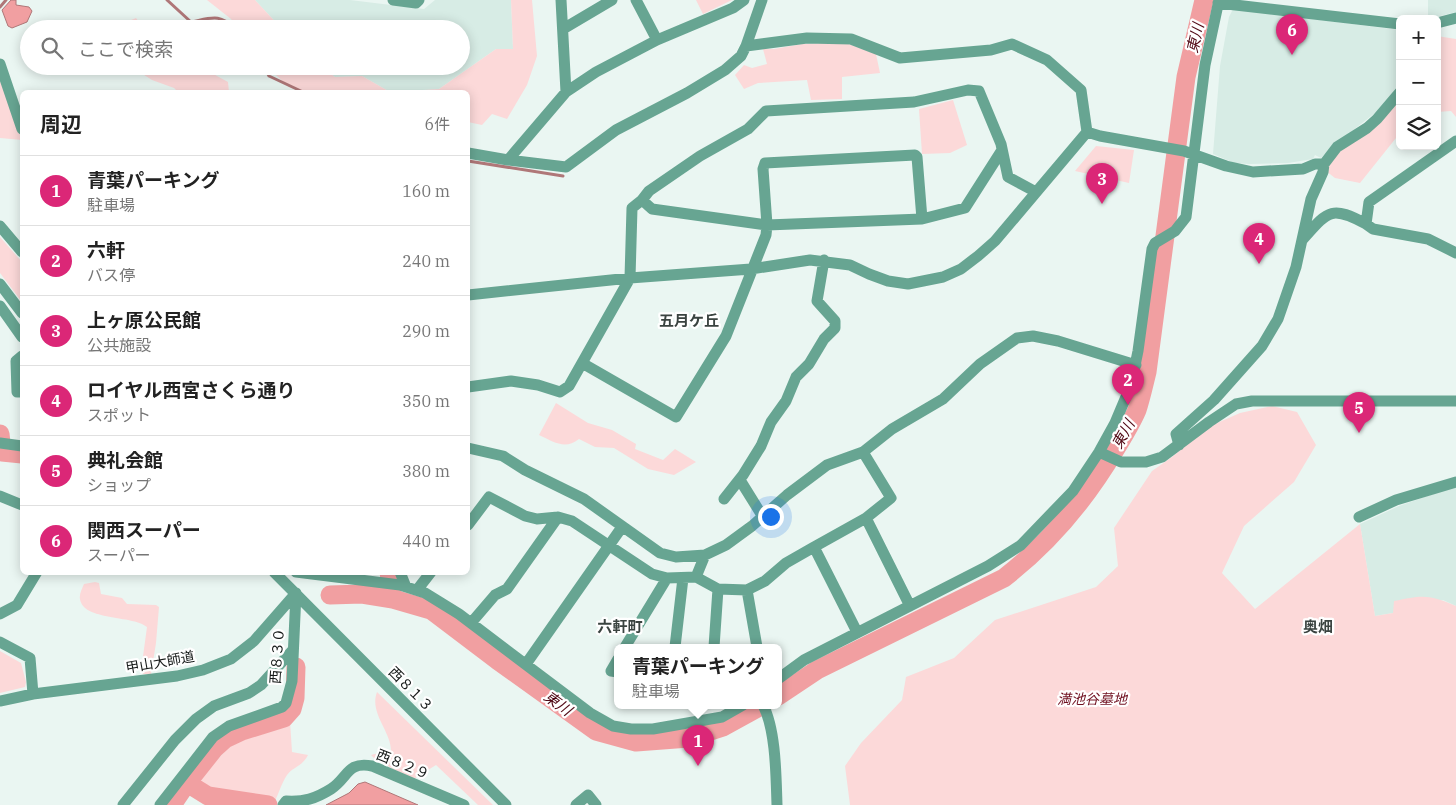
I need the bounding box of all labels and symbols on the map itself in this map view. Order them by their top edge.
pin: 6 [1276,14,1308,55]
water label: 東川 [1182,19,1208,55]
pin: 3 [1086,163,1118,204]
pin: 4 [1243,223,1275,264]
district label: 五月ケ丘 [659,311,719,330]
pin: 2 [1112,364,1144,405]
pin: 5 [1343,392,1375,433]
water label: 東川 [1107,415,1140,452]
your location [758,504,784,530]
district label: 六軒町 [597,617,643,636]
district label: 奥畑 [1303,617,1333,636]
street label: 西８３０ [266,627,288,685]
street label: 甲山大師道 [124,647,196,677]
street label: 西８１３ [385,663,437,715]
water label: 東川 [540,686,577,721]
park label: 満池谷墓地 [1057,690,1129,708]
pin: 1 [682,725,714,766]
street label: 西８２９ [374,745,432,783]

